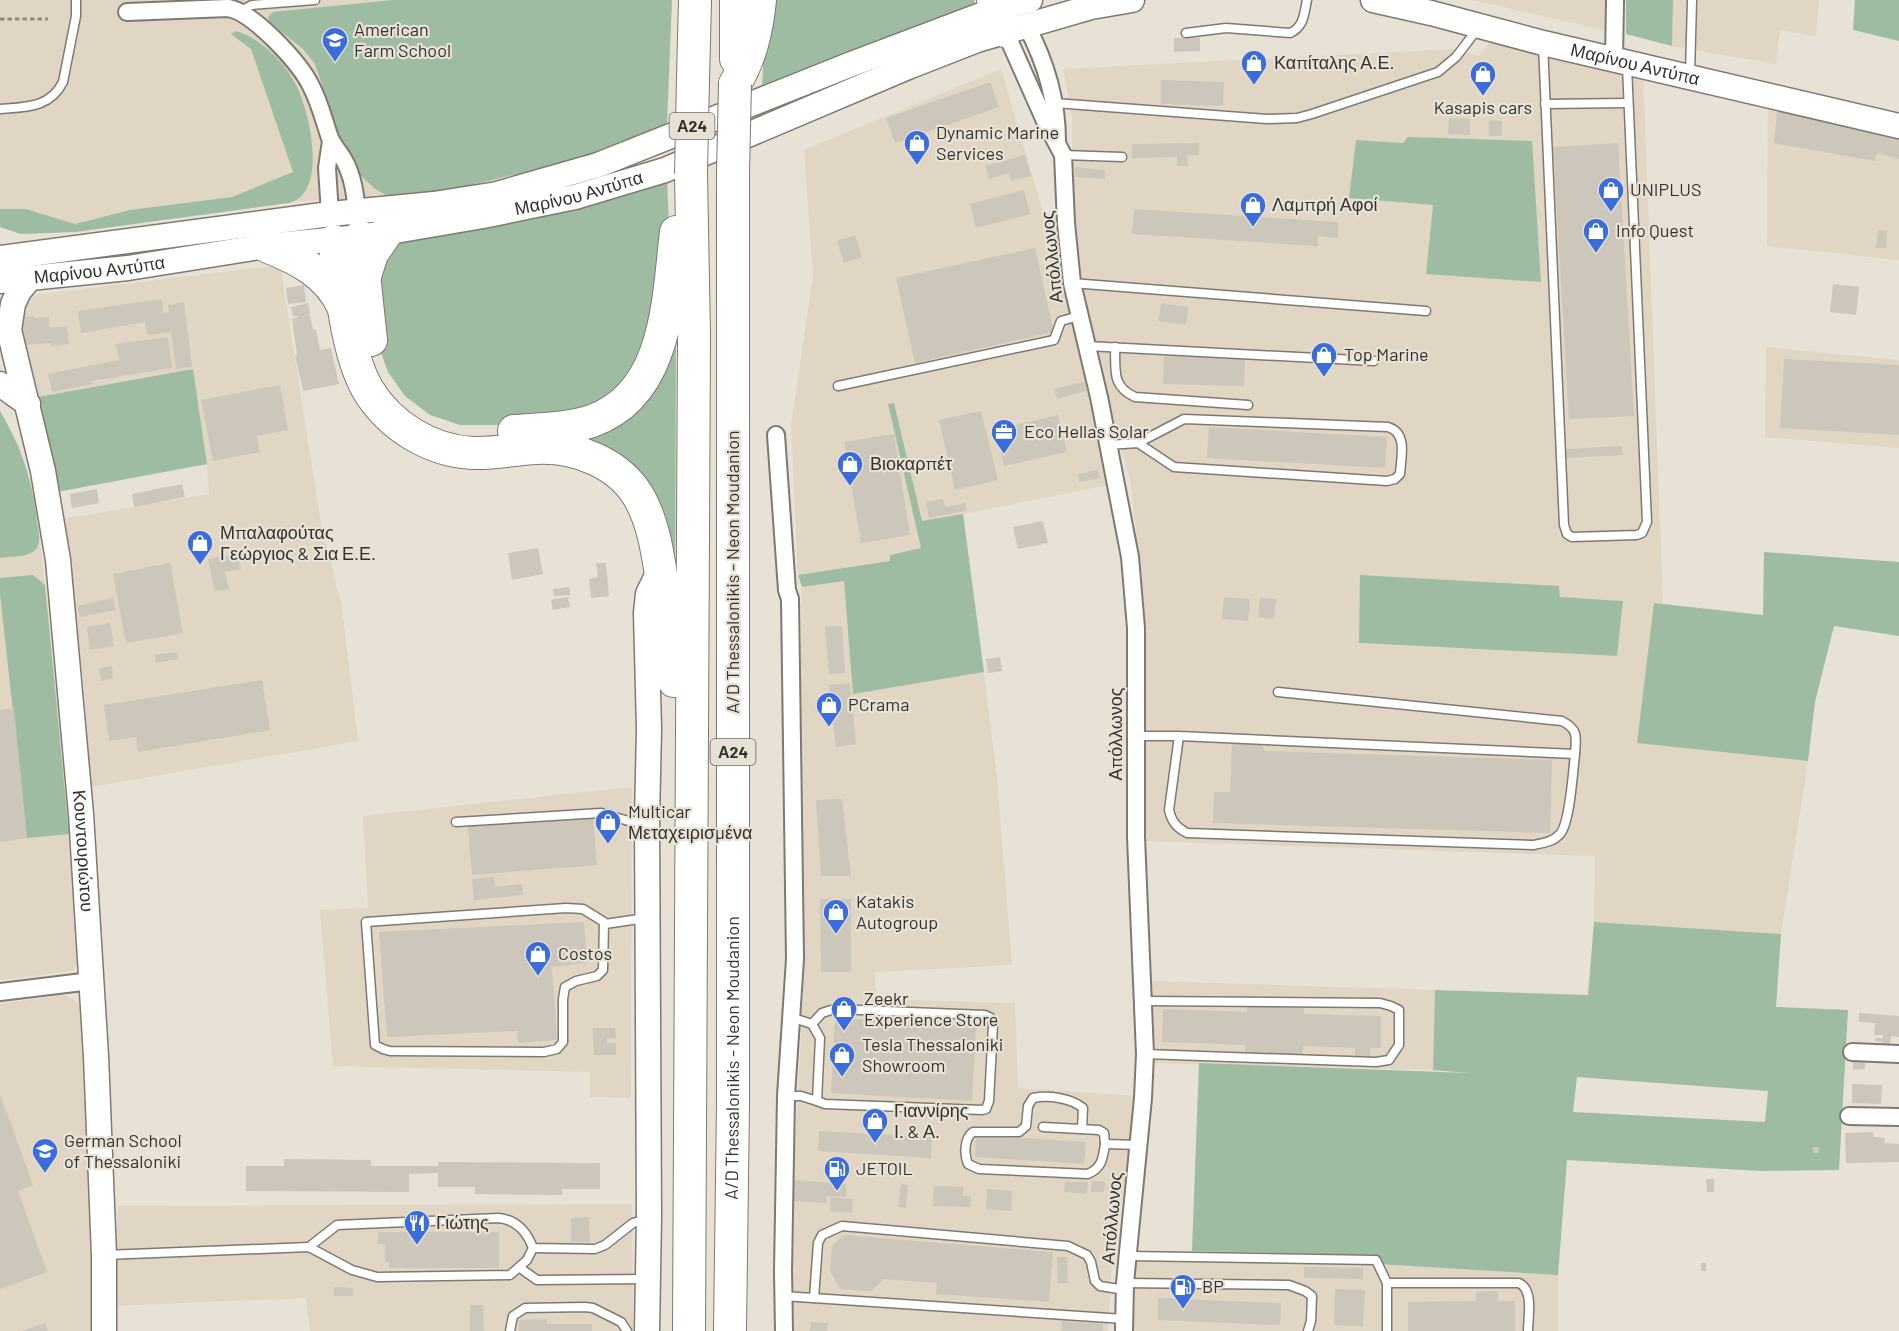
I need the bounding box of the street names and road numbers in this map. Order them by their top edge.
street label: Μαρίνου Αντύπα [1569,38,1702,89]
road number: Α24 [670,113,714,139]
street label: Μαρίνου Αντύπα [512,165,645,219]
street label: Απόλλωνος [1035,210,1067,304]
street label: Μαρίνου Αντύπα [33,250,166,288]
street label: A/D Thessalonikis - Neon Moudanion [721,430,743,714]
street label: Απόλλωνος [1104,687,1126,780]
road number: Α24 [710,739,756,765]
street label: Κουντουριώτου [69,789,99,913]
street label: A/D Thessalonikis - Neon Moudanion [720,916,743,1200]
street label: Απόλλωνος [1096,1170,1126,1265]

